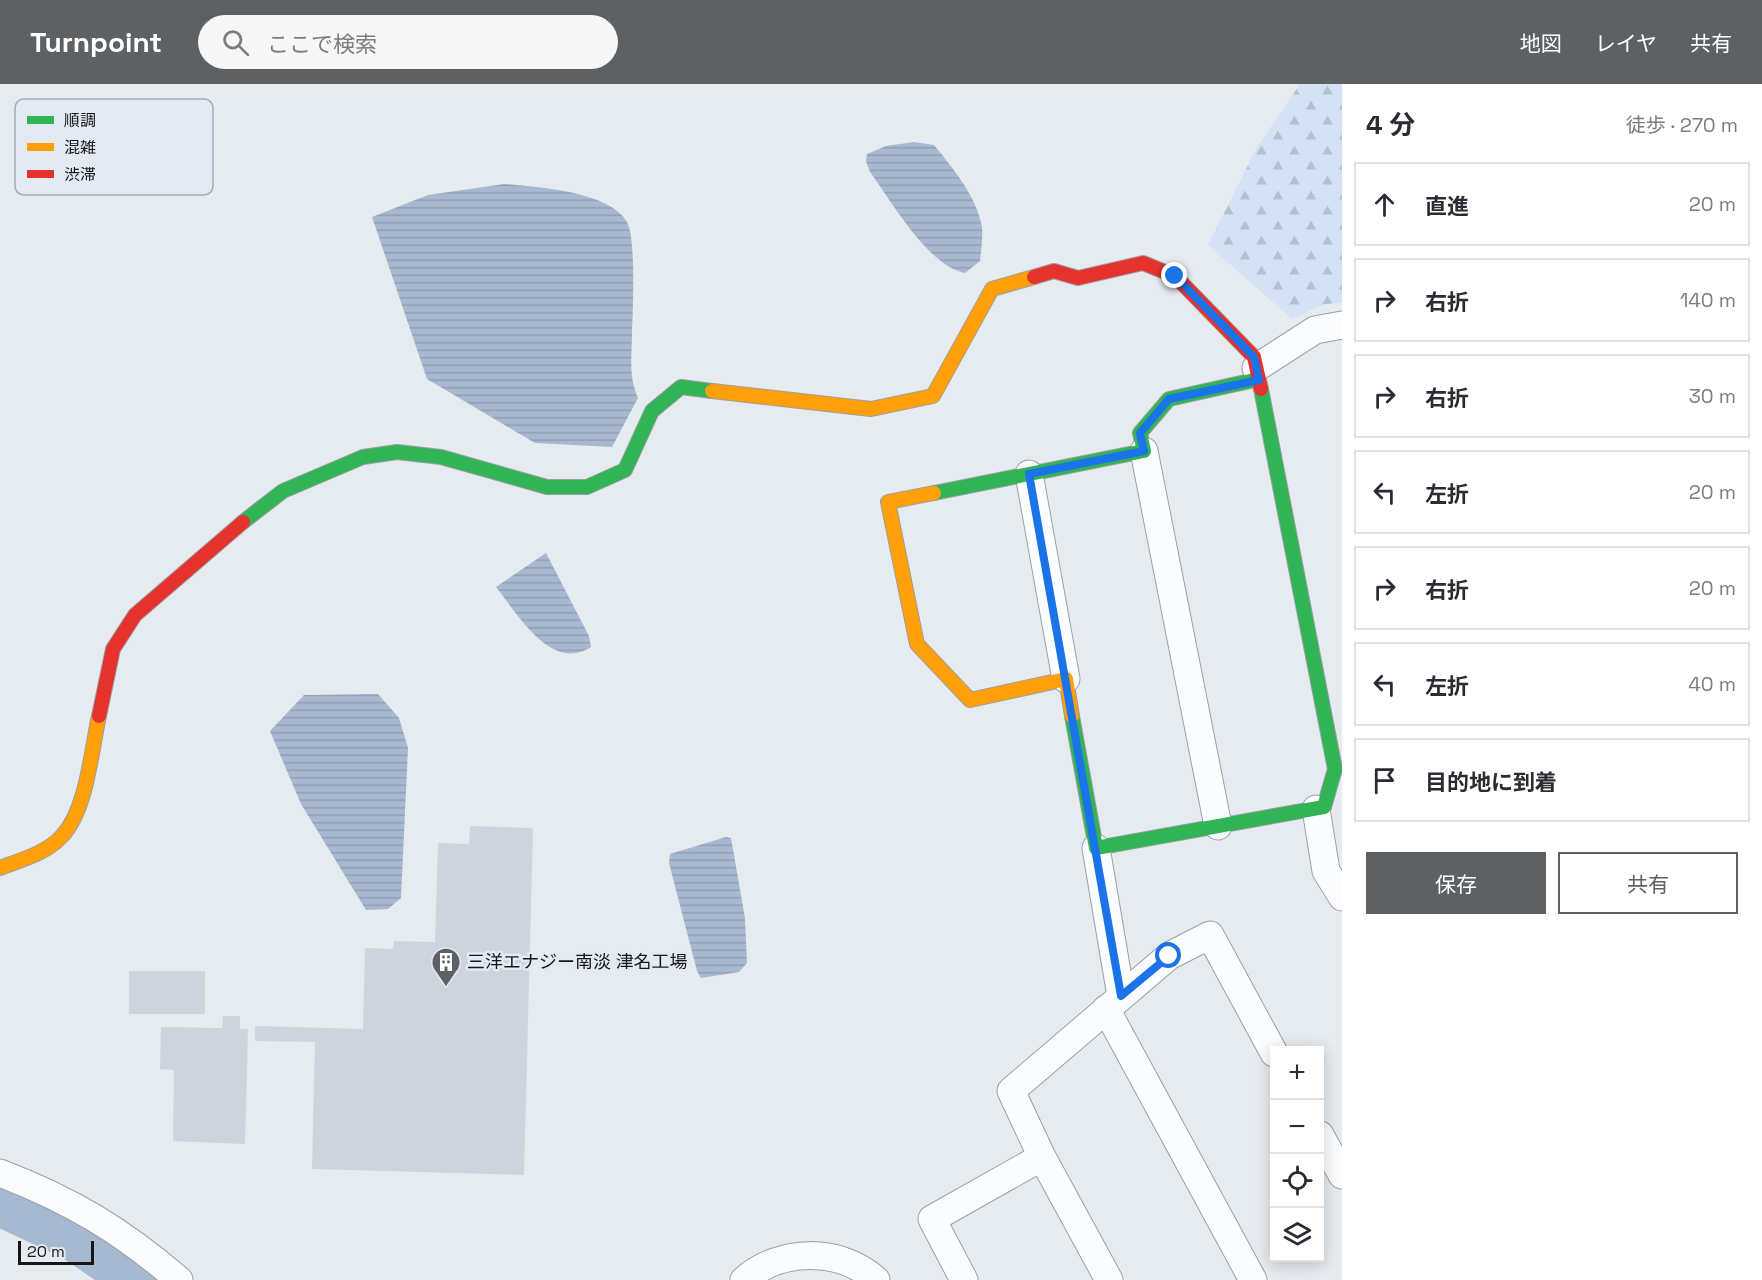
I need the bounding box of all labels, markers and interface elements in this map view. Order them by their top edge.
search box [198,15,618,69]
text: Turnpoint [30,24,162,60]
icon: search [219,26,252,59]
text: ここで検索 [267,30,377,58]
text: 地図 [1520,30,1562,57]
text: レイヤ [1595,30,1657,57]
text: 共有 [1690,30,1732,57]
legend [15,99,213,195]
text: 4 分 [1366,108,1415,142]
text: 順調 [64,110,96,131]
text: 徒歩 · 270 m [1626,112,1738,138]
text: 混雑 [64,137,96,158]
text: 渋滞 [64,164,96,185]
icon: ahead [1368,188,1401,221]
text: 20 m [1689,191,1736,217]
text: 直進 [1425,192,1469,220]
route end [1161,262,1187,288]
icon: right [1368,284,1401,317]
text: 140 m [1680,287,1736,313]
text: 右折 [1425,288,1469,316]
icon: right [1368,380,1401,413]
text: 30 m [1689,383,1736,409]
text: 右折 [1425,384,1469,412]
icon: left [1368,476,1401,509]
text: 20 m [1689,479,1736,505]
text: 左折 [1425,480,1469,508]
icon: right [1368,572,1401,605]
text: 20 m [1689,575,1736,601]
text: 右折 [1425,576,1469,604]
icon: left [1368,668,1401,701]
text: 40 m [1688,671,1736,697]
text: 左折 [1425,672,1469,700]
icon: arrive [1368,764,1401,797]
text: 目的地に到着 [1425,768,1557,796]
button: 保存 [1366,852,1546,914]
button: 共有 [1558,852,1738,914]
route start [1155,942,1181,968]
building icon: 三洋エナジー南淡 津名工場 [430,946,462,988]
place label: 三洋エナジー南淡 津名工場 [467,950,688,973]
map controls [1270,1046,1324,1262]
button: + [1270,1046,1324,1100]
button: − [1270,1100,1324,1154]
button: locate [1270,1154,1324,1208]
button: layers [1270,1208,1324,1262]
scale bar [18,1238,94,1266]
text: 20 m [27,1241,65,1262]

